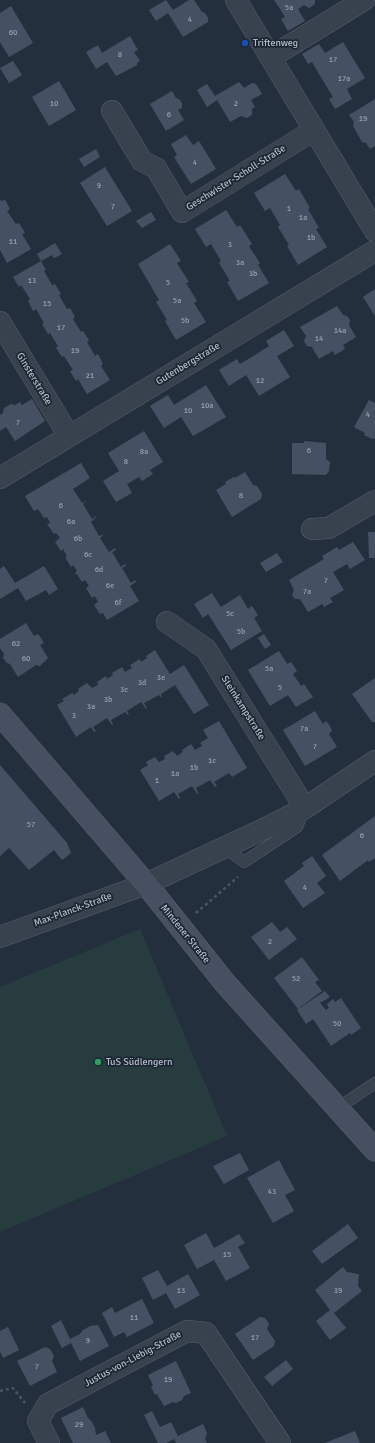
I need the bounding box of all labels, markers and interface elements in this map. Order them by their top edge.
house number: 5a [285,3,293,13]
house number: 4 [188,15,192,25]
house number: 60 [9,28,17,38]
place label: Triftenweg [253,37,298,49]
marker: Triftenweg [240,38,250,48]
house number: 8 [118,50,122,60]
house number: 17 [329,55,337,65]
house number: 17a [338,74,350,84]
house number: 10 [50,99,58,109]
house number: 2 [234,99,238,109]
house number: 6 [167,110,171,120]
house number: 19 [359,114,367,124]
street label: Geschwister-Scholl-Straße [184,142,288,214]
house number: 4 [193,158,197,168]
house number: 9 [97,181,101,191]
house number: 7 [111,202,115,212]
house number: 1 [287,204,291,214]
house number: 1a [299,213,307,223]
house number: 1b [307,233,315,243]
house number: 11 [9,237,17,247]
house number: 3 [228,240,232,250]
house number: 3a [236,258,244,268]
house number: 3b [249,269,257,279]
house number: 13 [28,276,36,286]
house number: 5 [166,278,170,288]
house number: 5a [173,296,181,306]
house number: 15 [43,299,51,309]
house number: 5b [181,316,189,326]
house number: 17 [57,323,65,333]
house number: 14a [334,326,346,336]
house number: 14 [315,334,323,344]
street label: Gutenbergstraße [154,340,222,388]
house number: 19 [71,346,79,356]
street label: Ginsterstraße [14,351,54,407]
house number: 21 [86,371,94,381]
house number: 12 [256,376,264,386]
house number: 10a [201,401,213,411]
house number: 10 [184,406,192,416]
house number: 4 [366,410,370,420]
house number: 7 [16,418,20,428]
house number: 6 [307,446,311,456]
house number: 8a [140,447,148,457]
house number: 8 [124,457,128,467]
house number: 8 [239,491,243,501]
house number: 6 [59,501,63,511]
house number: 6a [67,517,75,527]
house number: 6b [74,534,82,544]
house number: 6c [84,550,92,560]
house number: 6d [95,565,103,575]
house number: 7 [324,576,328,586]
house number: 6e [106,581,114,591]
house number: 7a [303,587,311,597]
house number: 6f [115,598,121,608]
house number: 5c [226,609,234,619]
house number: 5b [237,627,245,637]
house number: 62 [12,639,20,649]
house number: 60 [22,654,30,664]
house number: 5a [265,664,273,674]
house number: 3e [157,673,165,683]
street label: Steinkampstraße [218,674,268,742]
house number: 3d [138,678,146,688]
house number: 5 [278,683,282,693]
house number: 3c [120,685,128,695]
house number: 3b [104,695,112,705]
house number: 3a [87,702,95,712]
house number: 3 [72,711,76,721]
house number: 7a [300,724,308,734]
house number: 7 [313,742,317,752]
house number: 1c [208,756,216,766]
house number: 1b [190,763,198,773]
house number: 1a [171,769,179,779]
house number: 1 [155,776,159,786]
house number: 57 [27,820,35,830]
house number: 6 [360,831,364,841]
house number: 4 [303,883,307,893]
street label: Max-Planck-Straße [32,890,114,930]
street label: Mindener Straße [158,902,212,966]
house number: 2 [268,937,272,947]
house number: 52 [292,974,300,984]
house number: 50 [333,1019,341,1029]
place label: TuS Südlengern [106,1056,172,1068]
marker: TuS Südlengern [93,1057,103,1067]
house number: 43 [268,1187,276,1197]
house number: 15 [223,1250,231,1260]
house number: 13 [177,1286,185,1296]
house number: 39 [334,1286,342,1296]
house number: 11 [130,1313,138,1323]
street label: Justus-von-Liebig-Straße [82,1328,184,1390]
house number: 17 [251,1333,259,1343]
house number: 9 [86,1336,90,1346]
house number: 7 [35,1362,39,1372]
house number: 19 [164,1375,172,1385]
house number: 29 [75,1420,83,1430]

